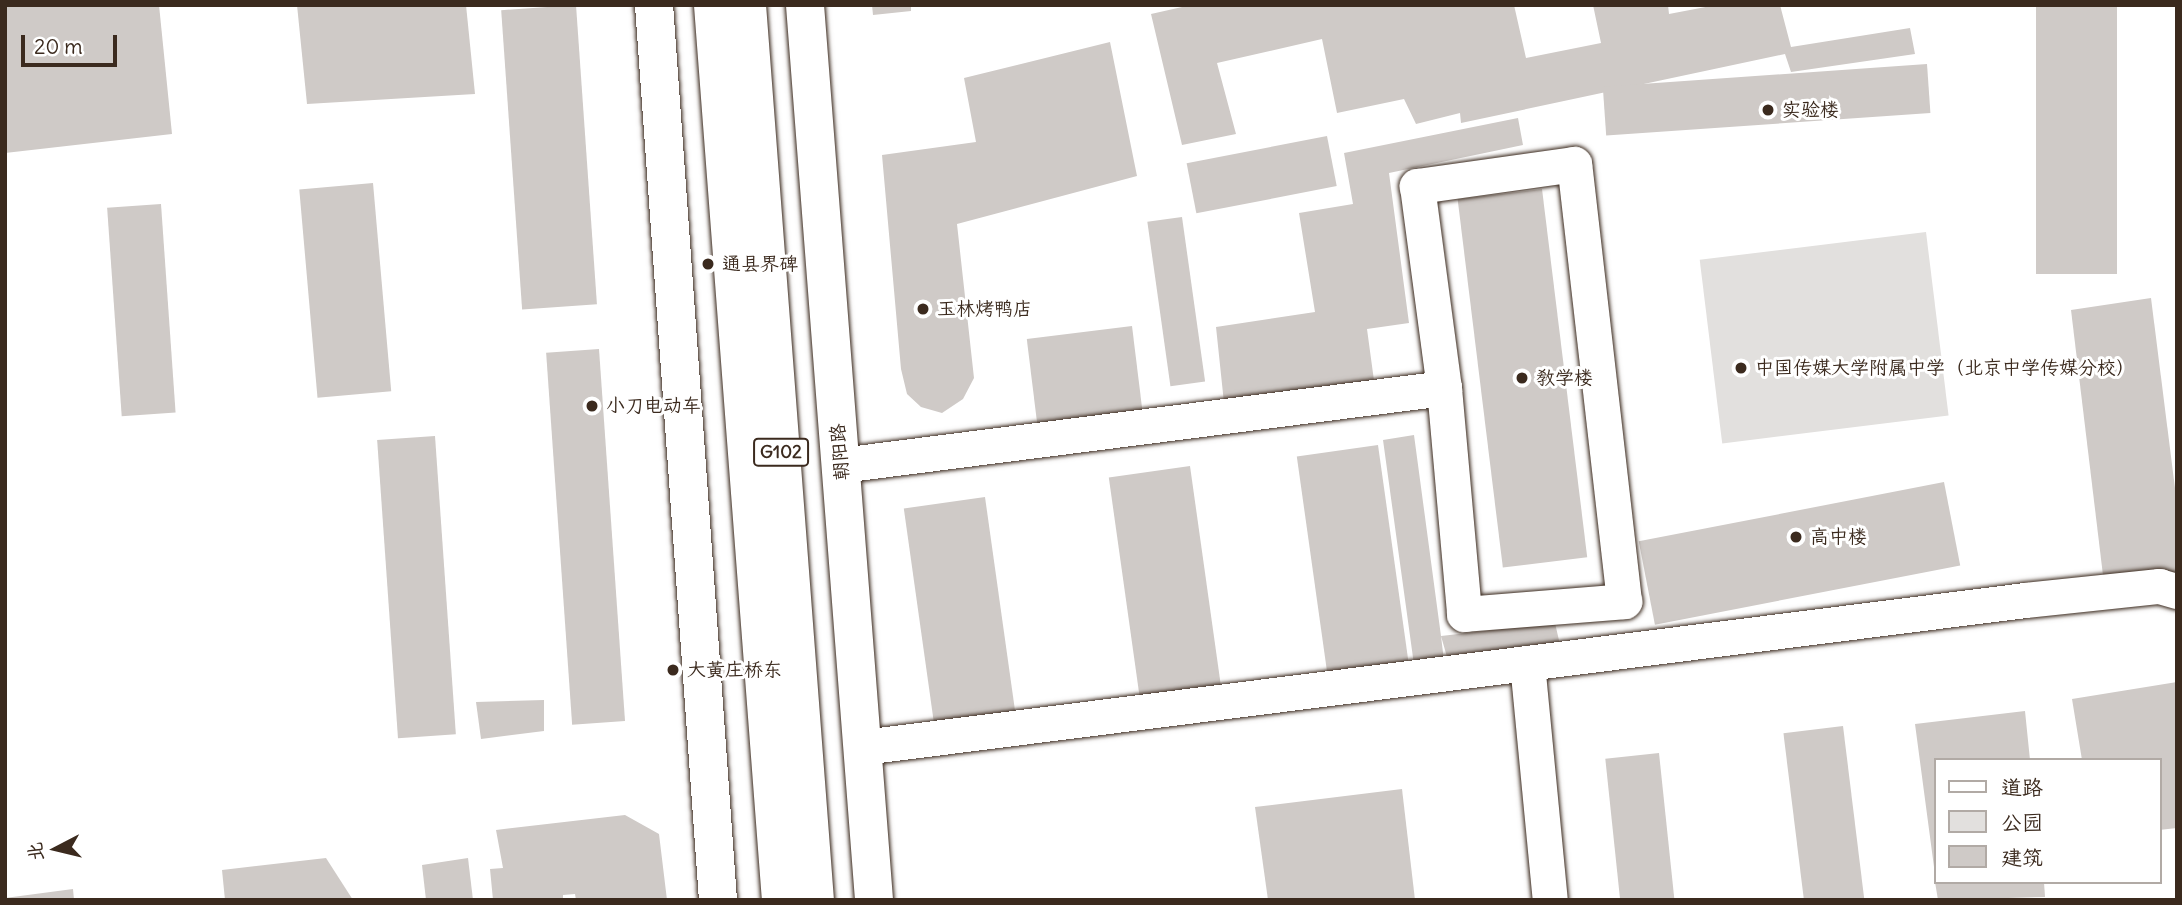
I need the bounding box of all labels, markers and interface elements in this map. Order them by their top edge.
scale bar [24,21,121,65]
text: 20 m [34,33,83,60]
place label: 实验楼 [1782,99,1839,121]
marker: 实验楼 [1760,102,1776,118]
place label: 通县界碑 [722,253,798,275]
marker: 通县界碑 [700,256,716,272]
place label: 玉林烤鸭店 [937,298,1032,320]
marker: 玉林烤鸭店 [915,301,931,317]
place label: 中国传媒大学附属中学（北京中学传媒分校） [1755,357,2135,379]
marker: 中国传媒大学附属中学（北京中学传媒分校） [1733,360,1749,376]
place label: 教学楼 [1536,367,1593,389]
marker: 教学楼 [1514,370,1530,386]
place label: 小刀电动车 [606,395,701,417]
marker: 小刀电动车 [584,398,600,414]
street label: 朝阳路 [826,423,854,481]
road number: G102 [753,438,809,466]
place label: 高中楼 [1810,526,1867,548]
marker: 高中楼 [1788,529,1804,545]
place label: 大黄庄桥东 [687,659,782,681]
marker: 大黄庄桥东 [665,662,681,678]
legend [1934,758,2161,884]
text: 道路 [2001,774,2043,801]
text: 公园 [2001,809,2043,836]
north arrow [21,814,91,884]
text: 北 [22,841,48,862]
text: 建筑 [2001,844,2043,871]

